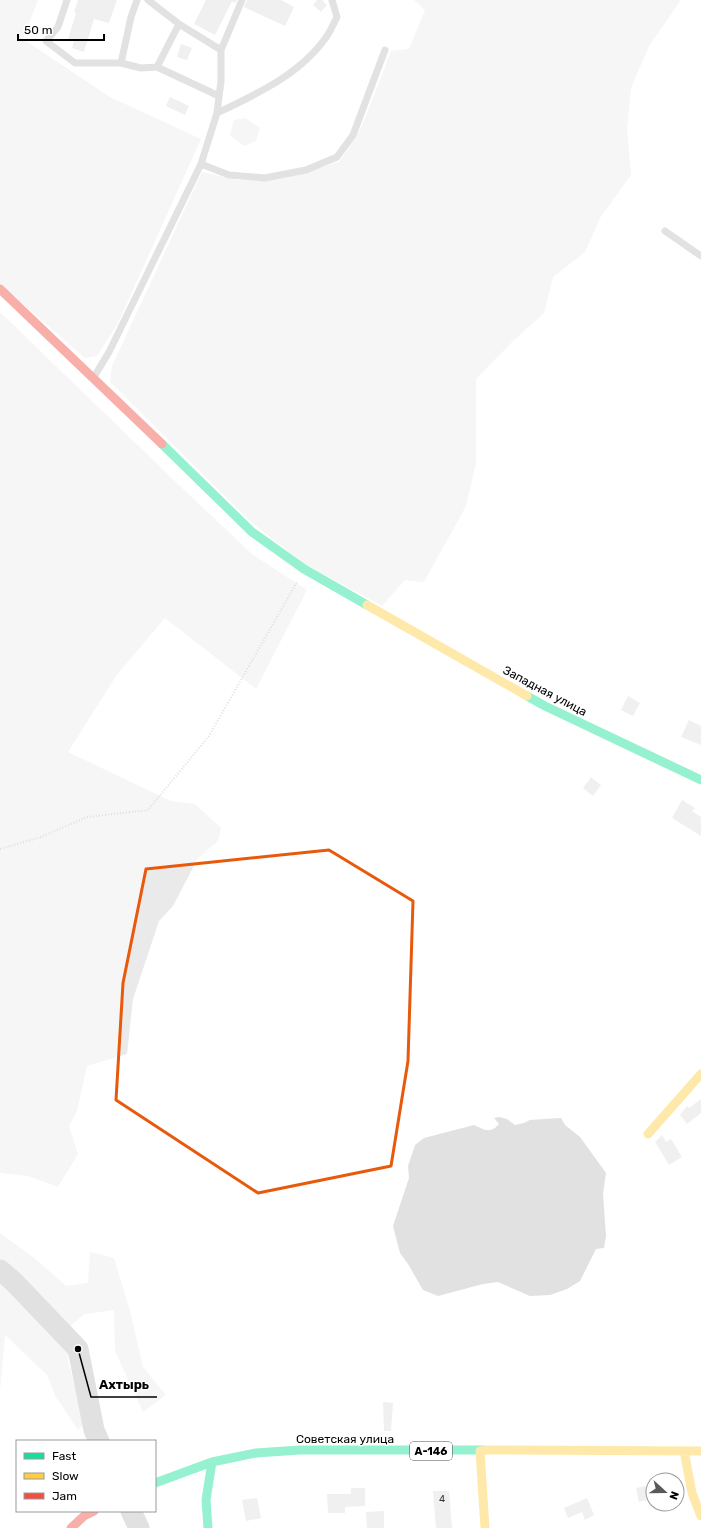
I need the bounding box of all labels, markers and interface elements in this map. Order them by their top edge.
scale bar [18,16,104,42]
text: 50 m [24,23,52,37]
street label: Западная улица [501,663,589,719]
callout: Ахтырь [91,1372,157,1397]
text: Ахтырь [99,1377,149,1392]
street label: Советская улица [296,1432,394,1446]
legend [16,1440,156,1512]
road number: А-146 [410,1442,452,1460]
text: Fast [52,1449,76,1463]
text: Slow [52,1469,79,1483]
north arrow [645,1472,685,1512]
text: Jam [52,1489,77,1503]
text: N [666,1489,681,1502]
house number: 4 [439,1493,445,1505]

